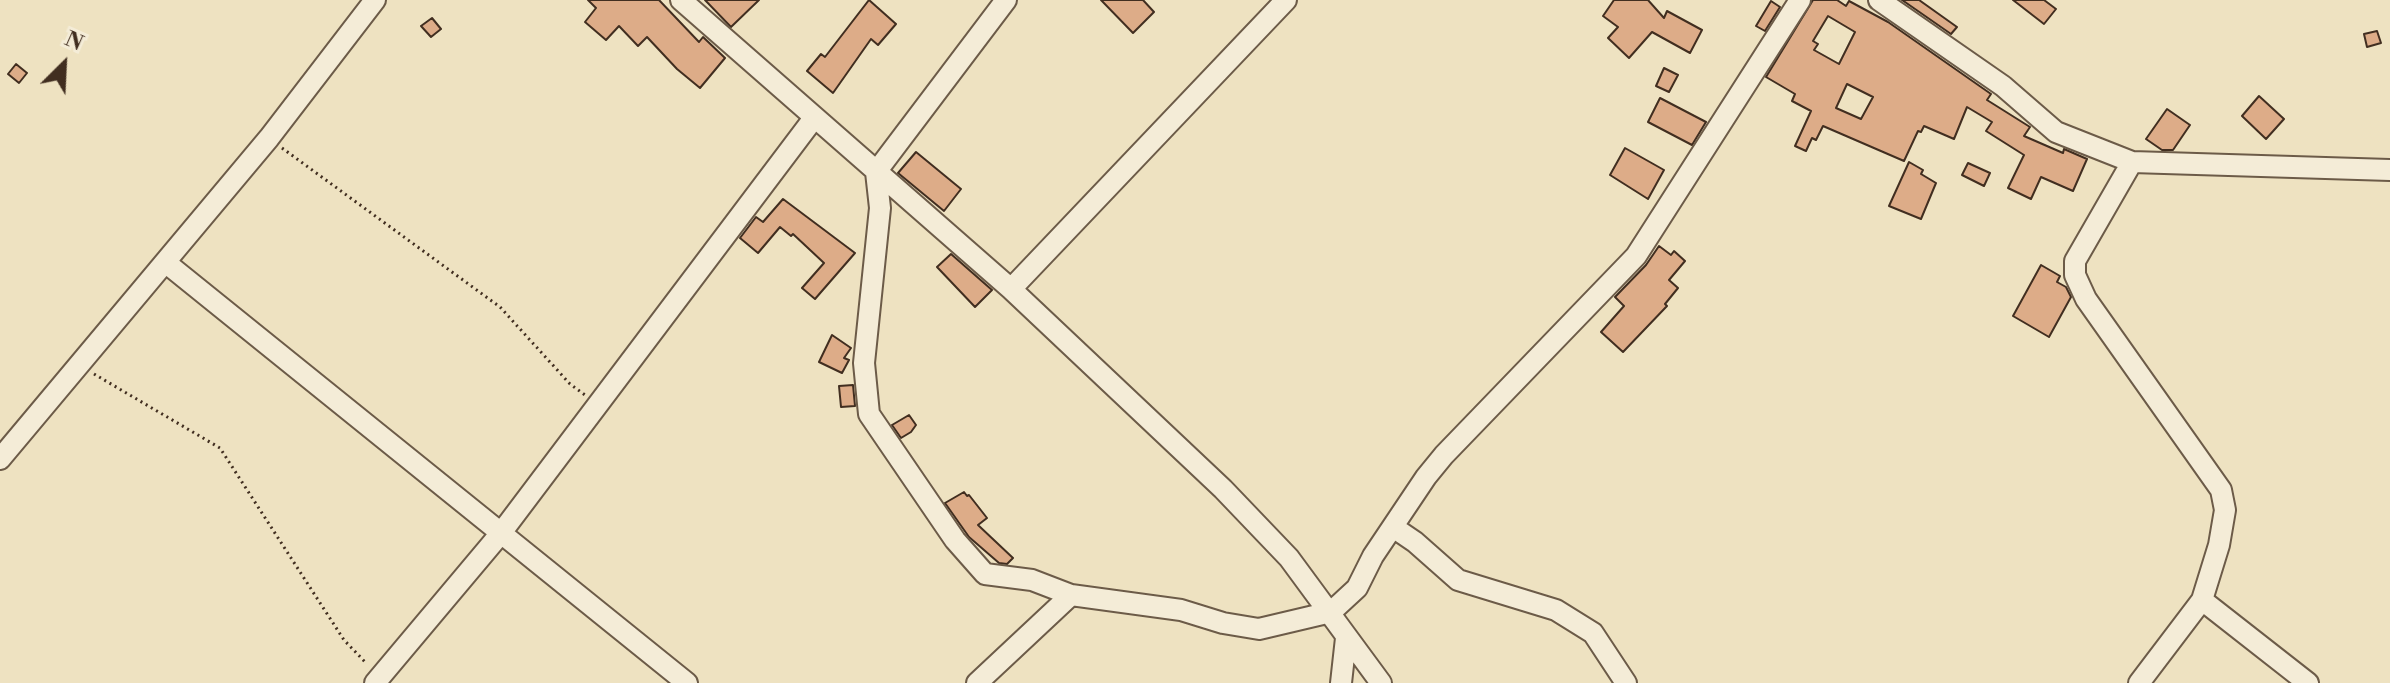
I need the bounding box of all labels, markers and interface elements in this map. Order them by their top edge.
north arrow [24,24,104,104]
text: N [61,26,87,57]

